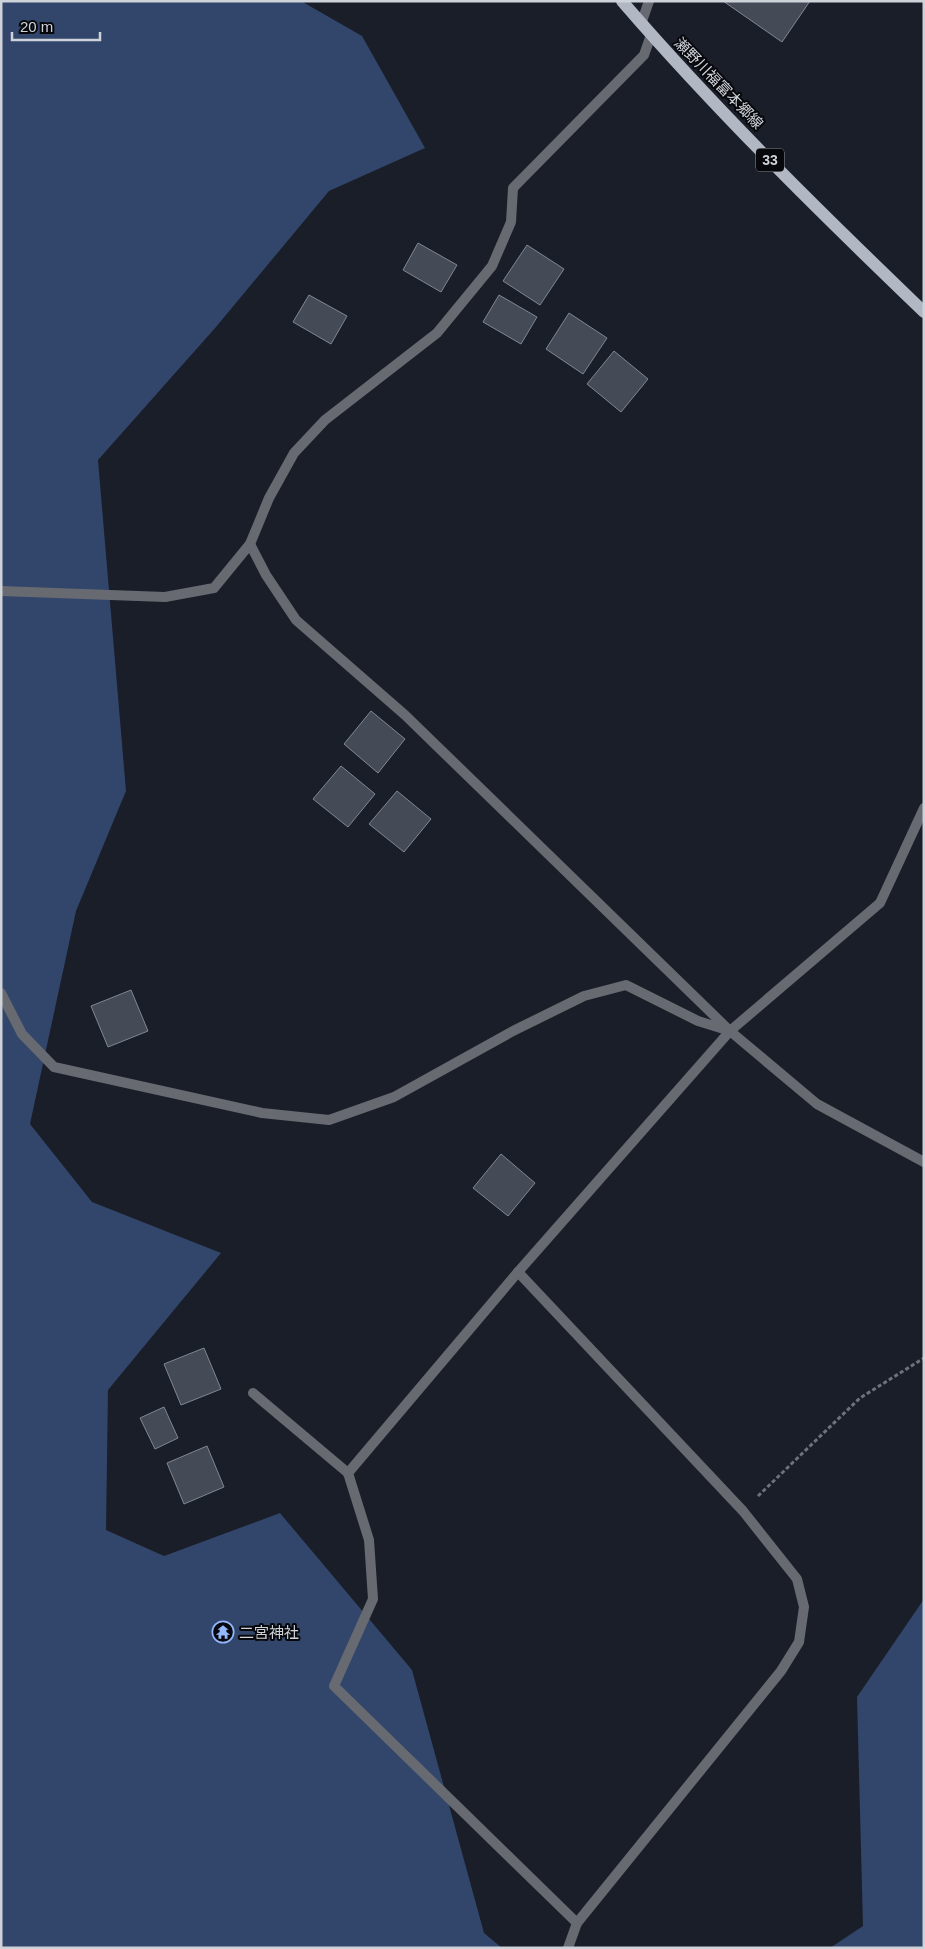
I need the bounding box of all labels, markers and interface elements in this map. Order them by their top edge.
scale bar [12,10,100,42]
text: 20 m [20,18,53,35]
street label: 瀬野川福富本郷線 [671,34,767,132]
road number: 33 [756,148,784,172]
temple icon: 二宮神社 [211,1620,235,1644]
place label: 二宮神社 [239,1624,299,1641]

